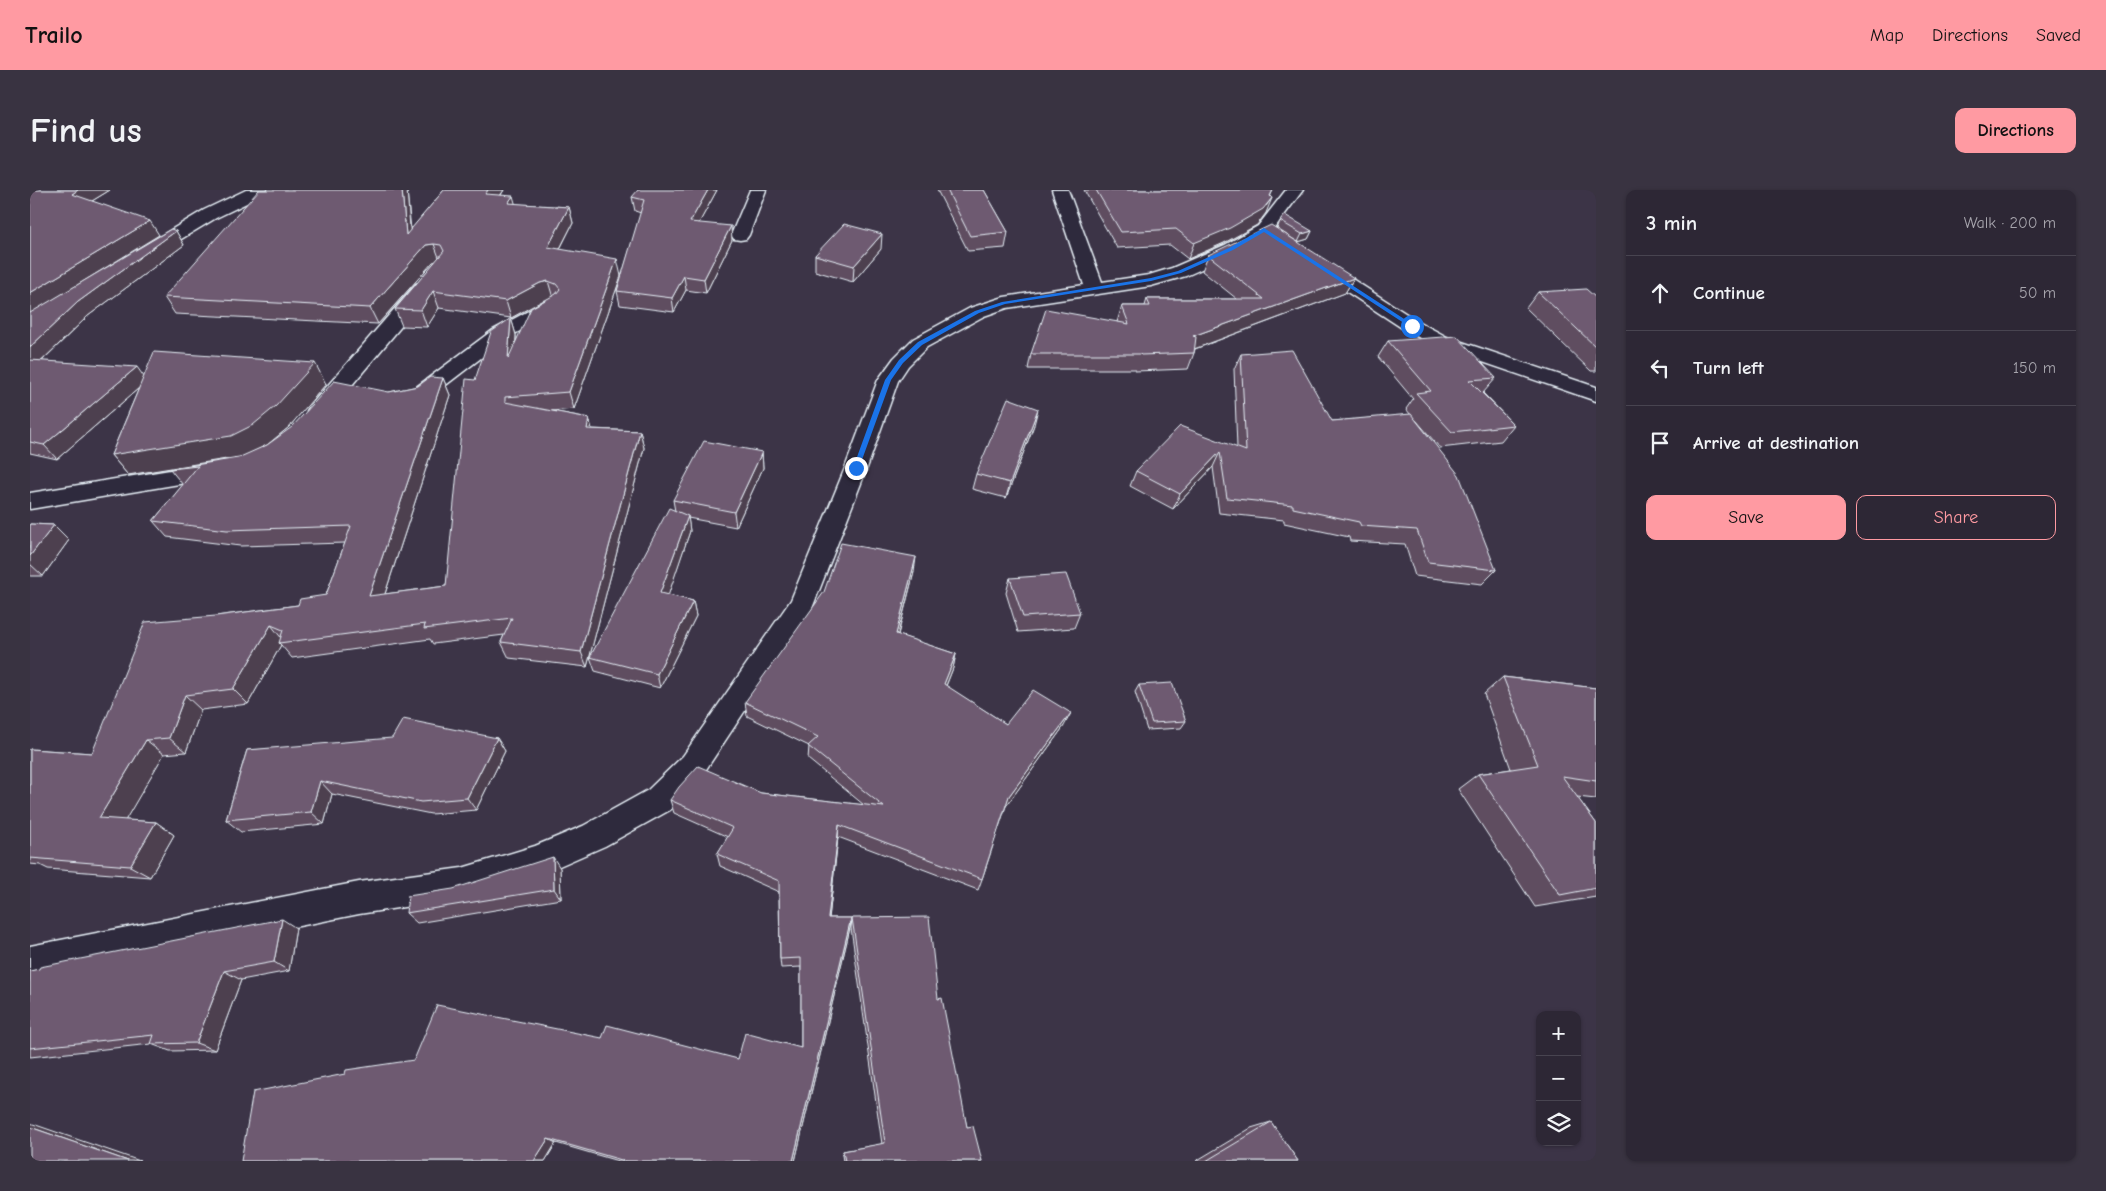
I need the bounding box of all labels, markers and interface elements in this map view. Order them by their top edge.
text: Trailo [25,21,83,49]
text: Map [1870,25,1904,46]
text: Directions [1932,25,2008,46]
text: Saved [2036,25,2081,46]
button: Directions [1955,108,2076,153]
text: Find us [30,110,142,151]
text: 3 min [1646,211,1697,235]
text: Walk · 200 m [1964,214,2056,232]
icon: ahead [1646,279,1674,307]
text: Continue [1693,282,1765,304]
text: 50 m [2019,284,2056,302]
route start [1401,315,1424,338]
icon: left [1646,354,1674,382]
text: Turn left [1693,357,1764,379]
text: 150 m [2013,359,2056,377]
icon: arrive [1646,429,1674,457]
text: Arrive at destination [1693,432,1859,454]
route end [845,457,868,480]
button: Save [1646,495,1846,540]
button: Share [1856,495,2056,540]
map controls [1536,1011,1581,1146]
button: + [1536,1011,1581,1056]
button: − [1536,1056,1581,1101]
button: layers [1536,1101,1581,1146]

